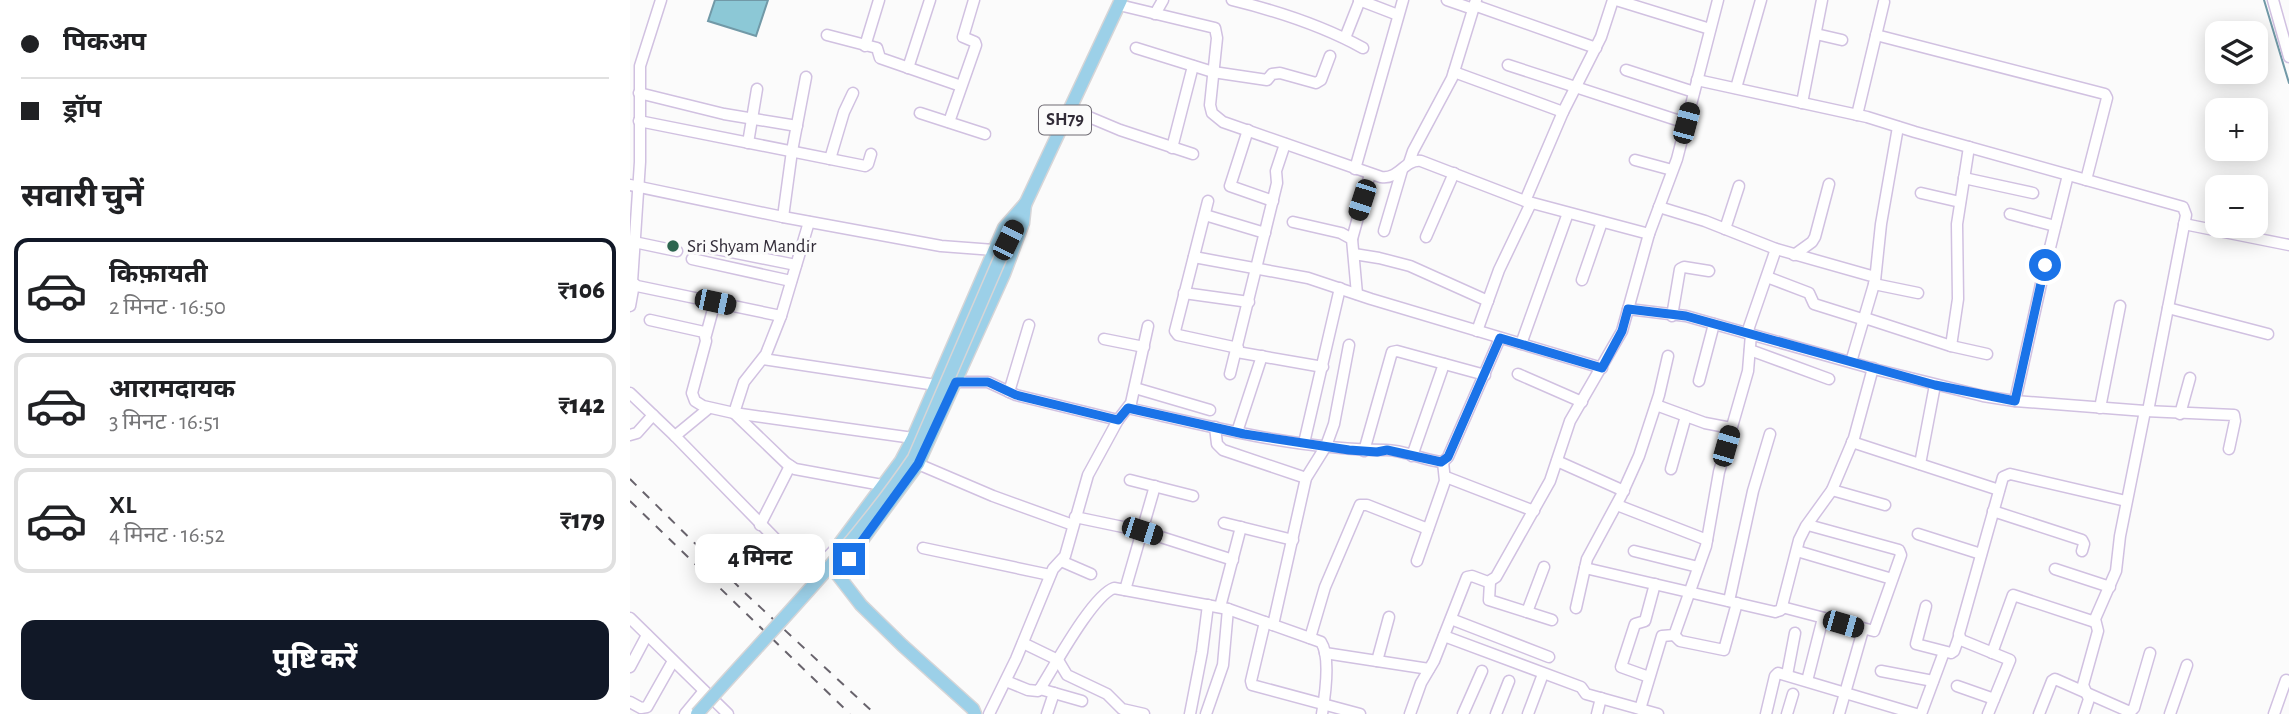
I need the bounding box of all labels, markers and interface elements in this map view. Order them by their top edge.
map controls [2205,21,2268,238]
button: layers [2205,21,2268,84]
text: पिकअप [63,29,146,55]
text: ड्रॉप [63,96,101,122]
button: + [2205,98,2268,161]
car [1671,100,1702,146]
road number: SH79 [1039,106,1091,134]
button: − [2205,175,2268,238]
car [1346,177,1379,223]
text: सवारी चुनें [21,180,144,212]
car [990,217,1027,263]
place label: Sri Shyam Mandir [687,237,816,256]
marker: Sri Shyam Mandir [665,238,681,254]
route start [2029,249,2061,281]
icon: car [25,259,88,322]
text: किफ़ायती [109,261,208,287]
text: ₹106 [558,277,605,303]
car [693,287,738,317]
text: 2 मिनट · 16:50 [109,296,226,319]
icon: car [25,374,88,437]
text: आरामदायक [109,376,235,402]
text: ₹142 [558,392,605,418]
text: 3 मिनट · 16:51 [109,411,221,434]
car [1711,423,1742,469]
icon: car [25,489,88,552]
text: XL [109,492,136,518]
text: ₹179 [560,507,605,533]
car [1119,515,1166,547]
text: 4 मिनट · 16:52 [109,524,225,547]
callout: 4 मिनट [695,534,824,584]
route end [833,543,865,575]
text: 4 मिनट [728,547,792,570]
car [1820,608,1867,640]
button: पुष्टि करें [21,620,609,700]

